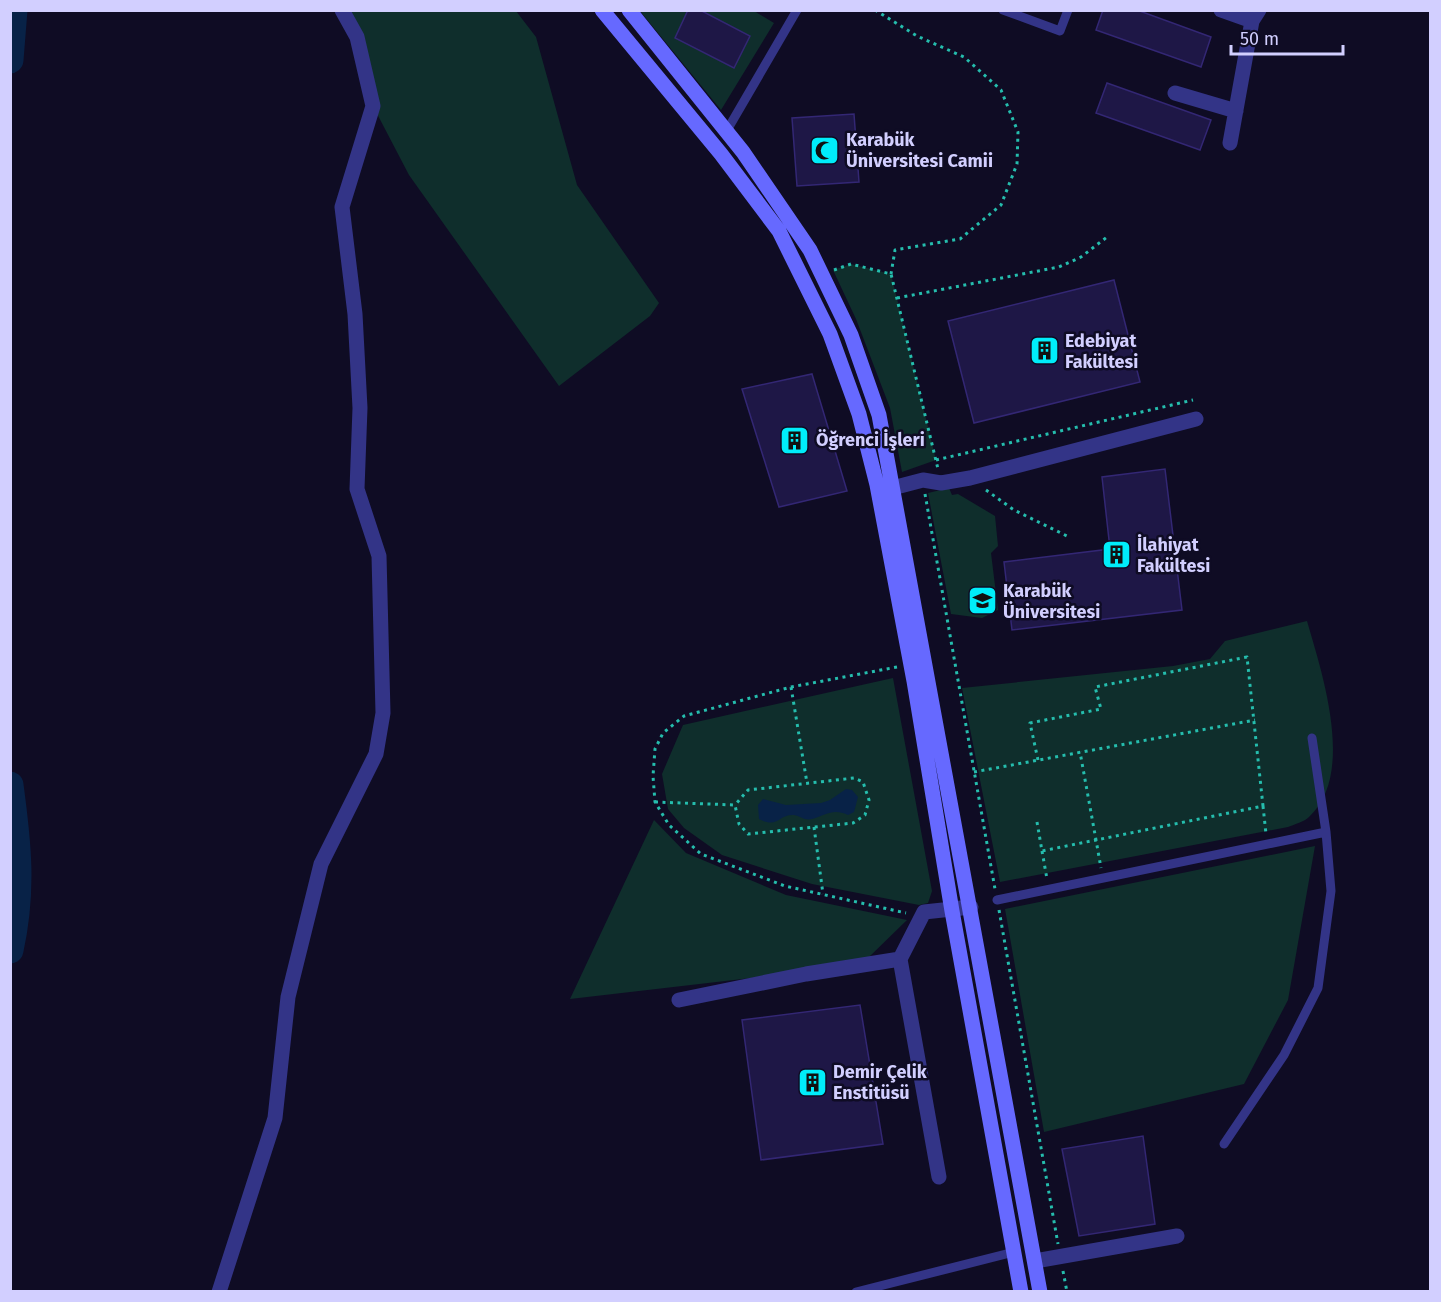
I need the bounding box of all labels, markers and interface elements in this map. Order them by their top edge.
scale bar [1231,18,1344,56]
text: 50 m [1240,28,1279,50]
place label: Karabük Üniversitesi Camii [846,129,993,172]
mosque icon: Karabük Üniversitesi Camii [809,134,841,166]
place label: Edebiyat Fakültesi [1065,330,1138,373]
building icon: Edebiyat Fakültesi [1028,335,1060,367]
building icon: Öğrenci İşleri [779,424,811,456]
place label: Öğrenci İşleri [816,429,925,451]
place label: İlahiyat Fakültesi [1137,534,1210,577]
building icon: İlahiyat Fakültesi [1100,539,1132,571]
place label: Karabük Üniversitesi [1003,580,1100,623]
school or university icon: Karabük Üniversitesi [966,585,998,617]
place label: Demir Çelik Enstitüsü [833,1061,928,1104]
building icon: Demir Çelik Enstitüsü [796,1066,828,1098]

